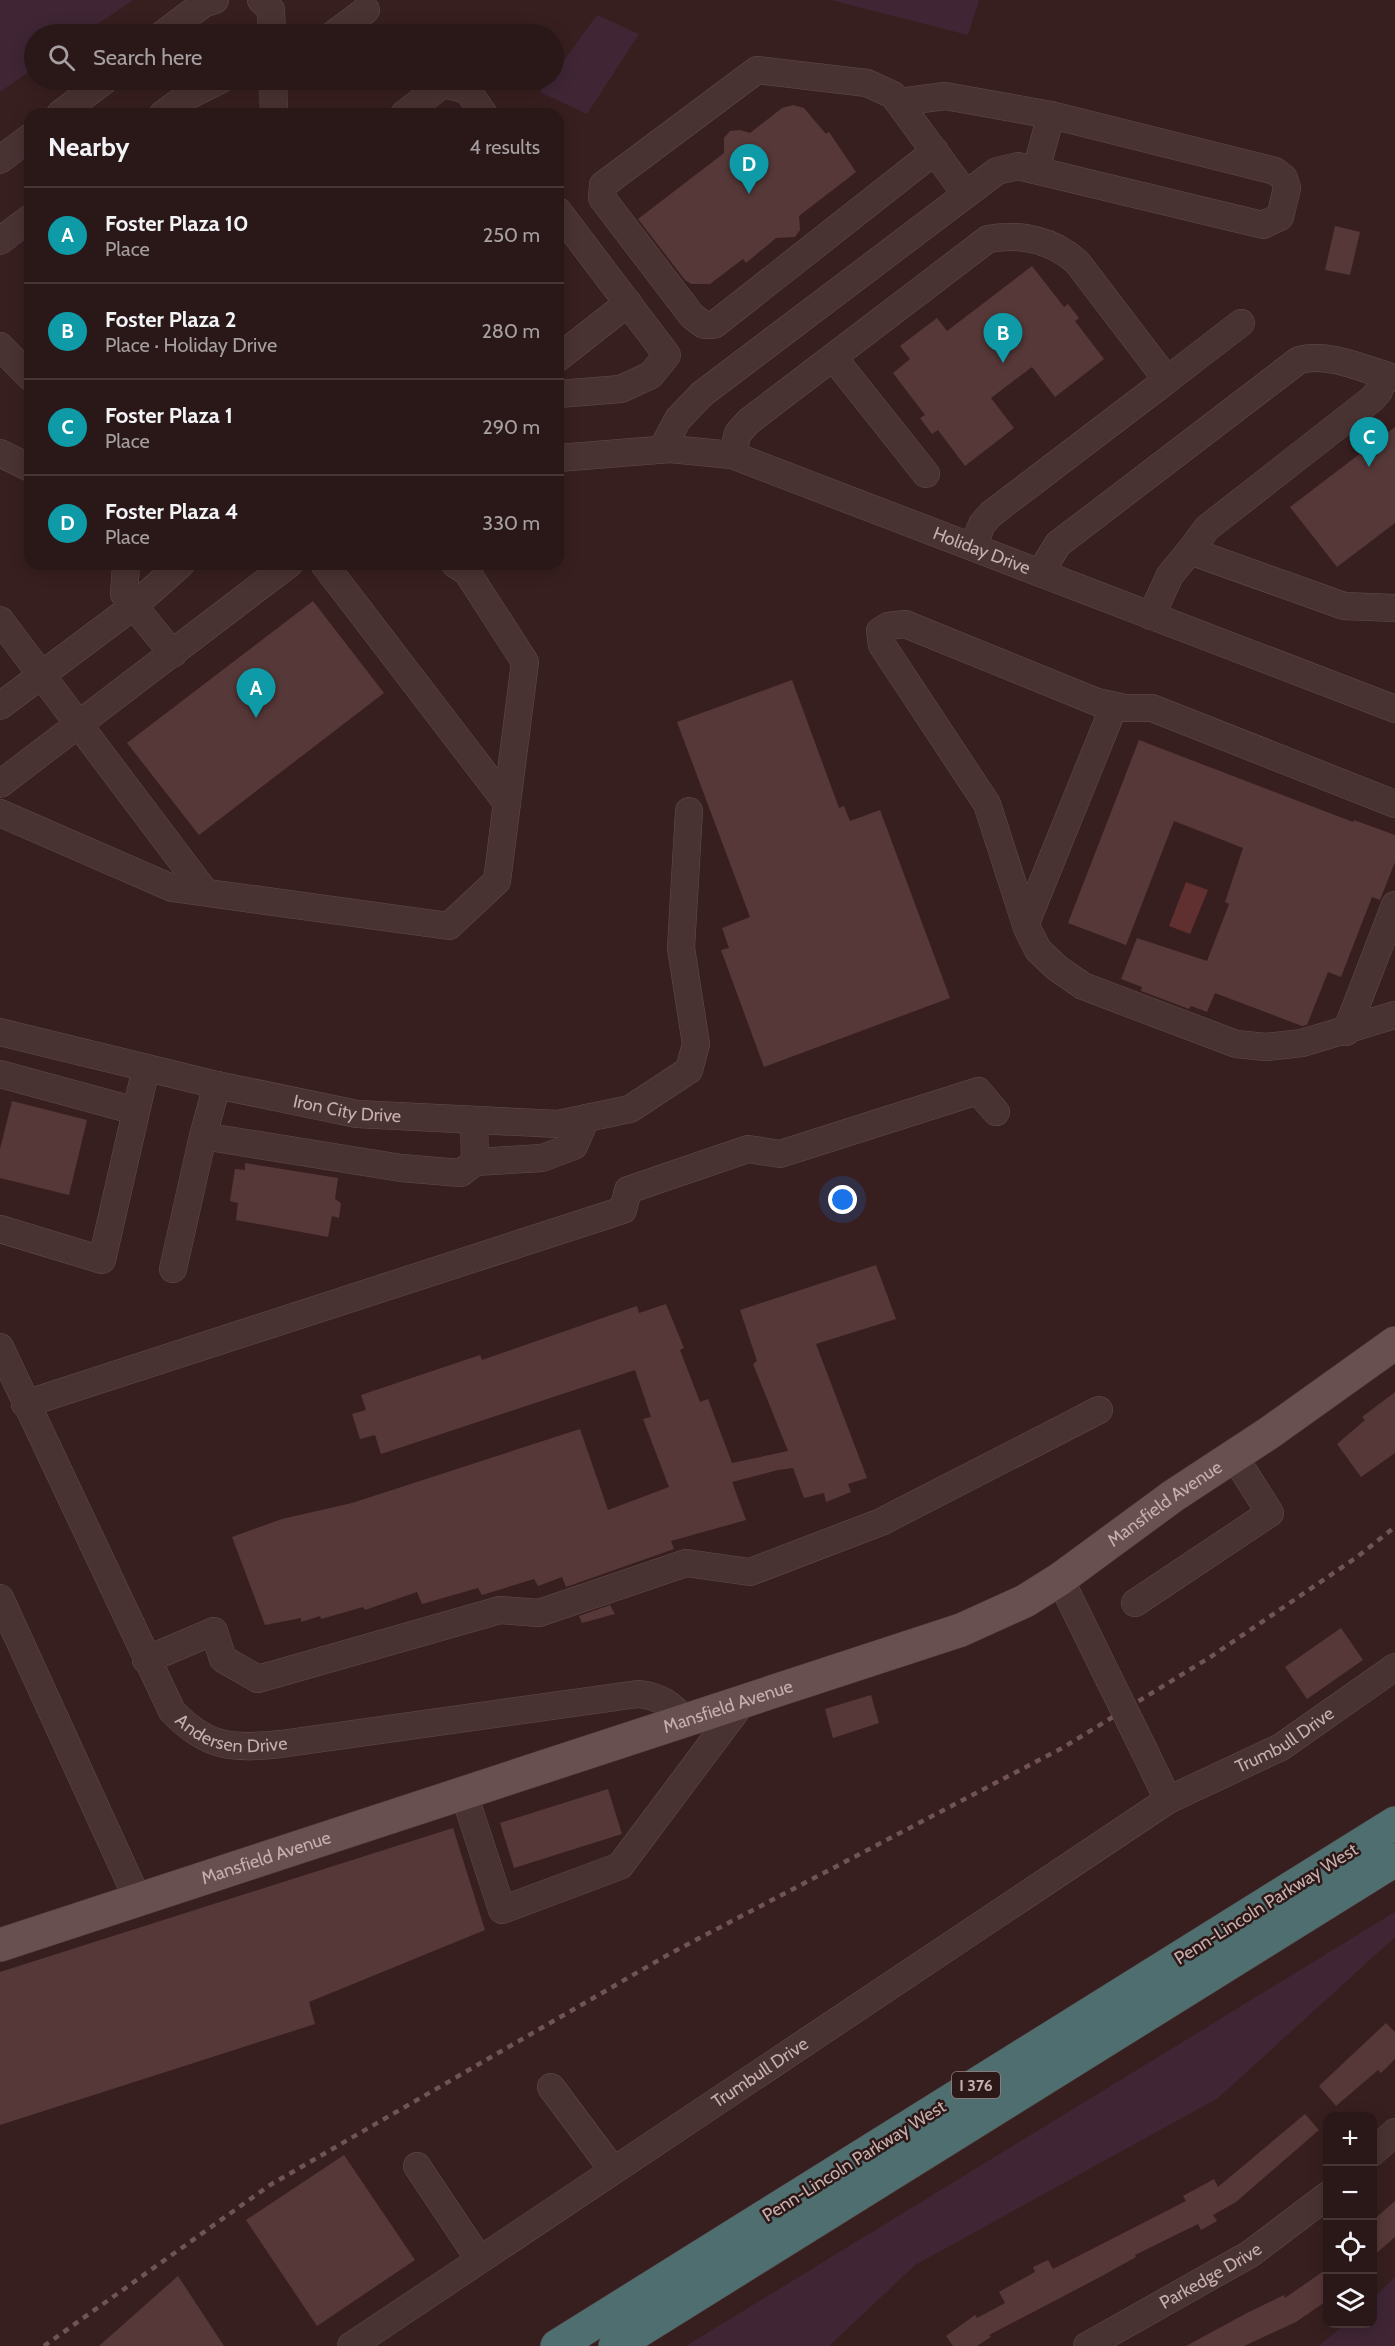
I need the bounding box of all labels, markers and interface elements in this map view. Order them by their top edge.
search box [24,24,564,90]
icon: search [45,41,78,74]
text: Search here [93,44,202,71]
text: Nearby [48,131,129,163]
text: 4 results [469,135,540,159]
pin: D [730,144,768,194]
text: Foster Plaza 10 [105,210,248,237]
text: A [61,223,74,247]
text: 250 m [483,223,540,247]
text: Place [105,237,150,261]
text: Foster Plaza 2 [105,306,236,333]
pin: B [984,314,1022,363]
text: B [61,319,74,343]
text: 280 m [481,319,540,343]
text: Place · Holiday Drive [105,333,277,357]
text: Foster Plaza 1 [105,402,233,429]
text: C [61,415,74,439]
text: 290 m [482,415,540,439]
pin: C [1350,418,1388,467]
text: Place [105,429,150,453]
text: Foster Plaza 4 [105,498,238,525]
text: D [60,511,75,535]
text: 330 m [482,511,540,535]
street label: Holiday Drive [930,522,1033,579]
text: Place [105,525,150,549]
pin: A [236,668,276,718]
street label: Iron City Drive [291,1090,402,1127]
your location [828,1185,857,1214]
street label: Mansfield Avenue [1103,1456,1226,1551]
street label: Mansfield Avenue [660,1675,795,1738]
street label: Trumbull Drive [1232,1702,1338,1778]
street label: Andersen Drive [171,1709,289,1757]
street label: Mansfield Avenue [198,1826,334,1889]
street label: Penn-Lincoln Parkway West [1170,1838,1362,1970]
street label: Trumbull Drive [708,2033,812,2113]
road number: I 376 [952,2072,1000,2098]
street label: Penn-Lincoln Parkway West [758,2095,950,2227]
map controls [1323,2112,1377,2328]
button: + [1323,2112,1377,2166]
button: − [1323,2166,1377,2220]
button: locate [1323,2220,1377,2274]
street label: Parkedge Drive [1156,2238,1266,2314]
button: layers [1323,2274,1377,2328]

